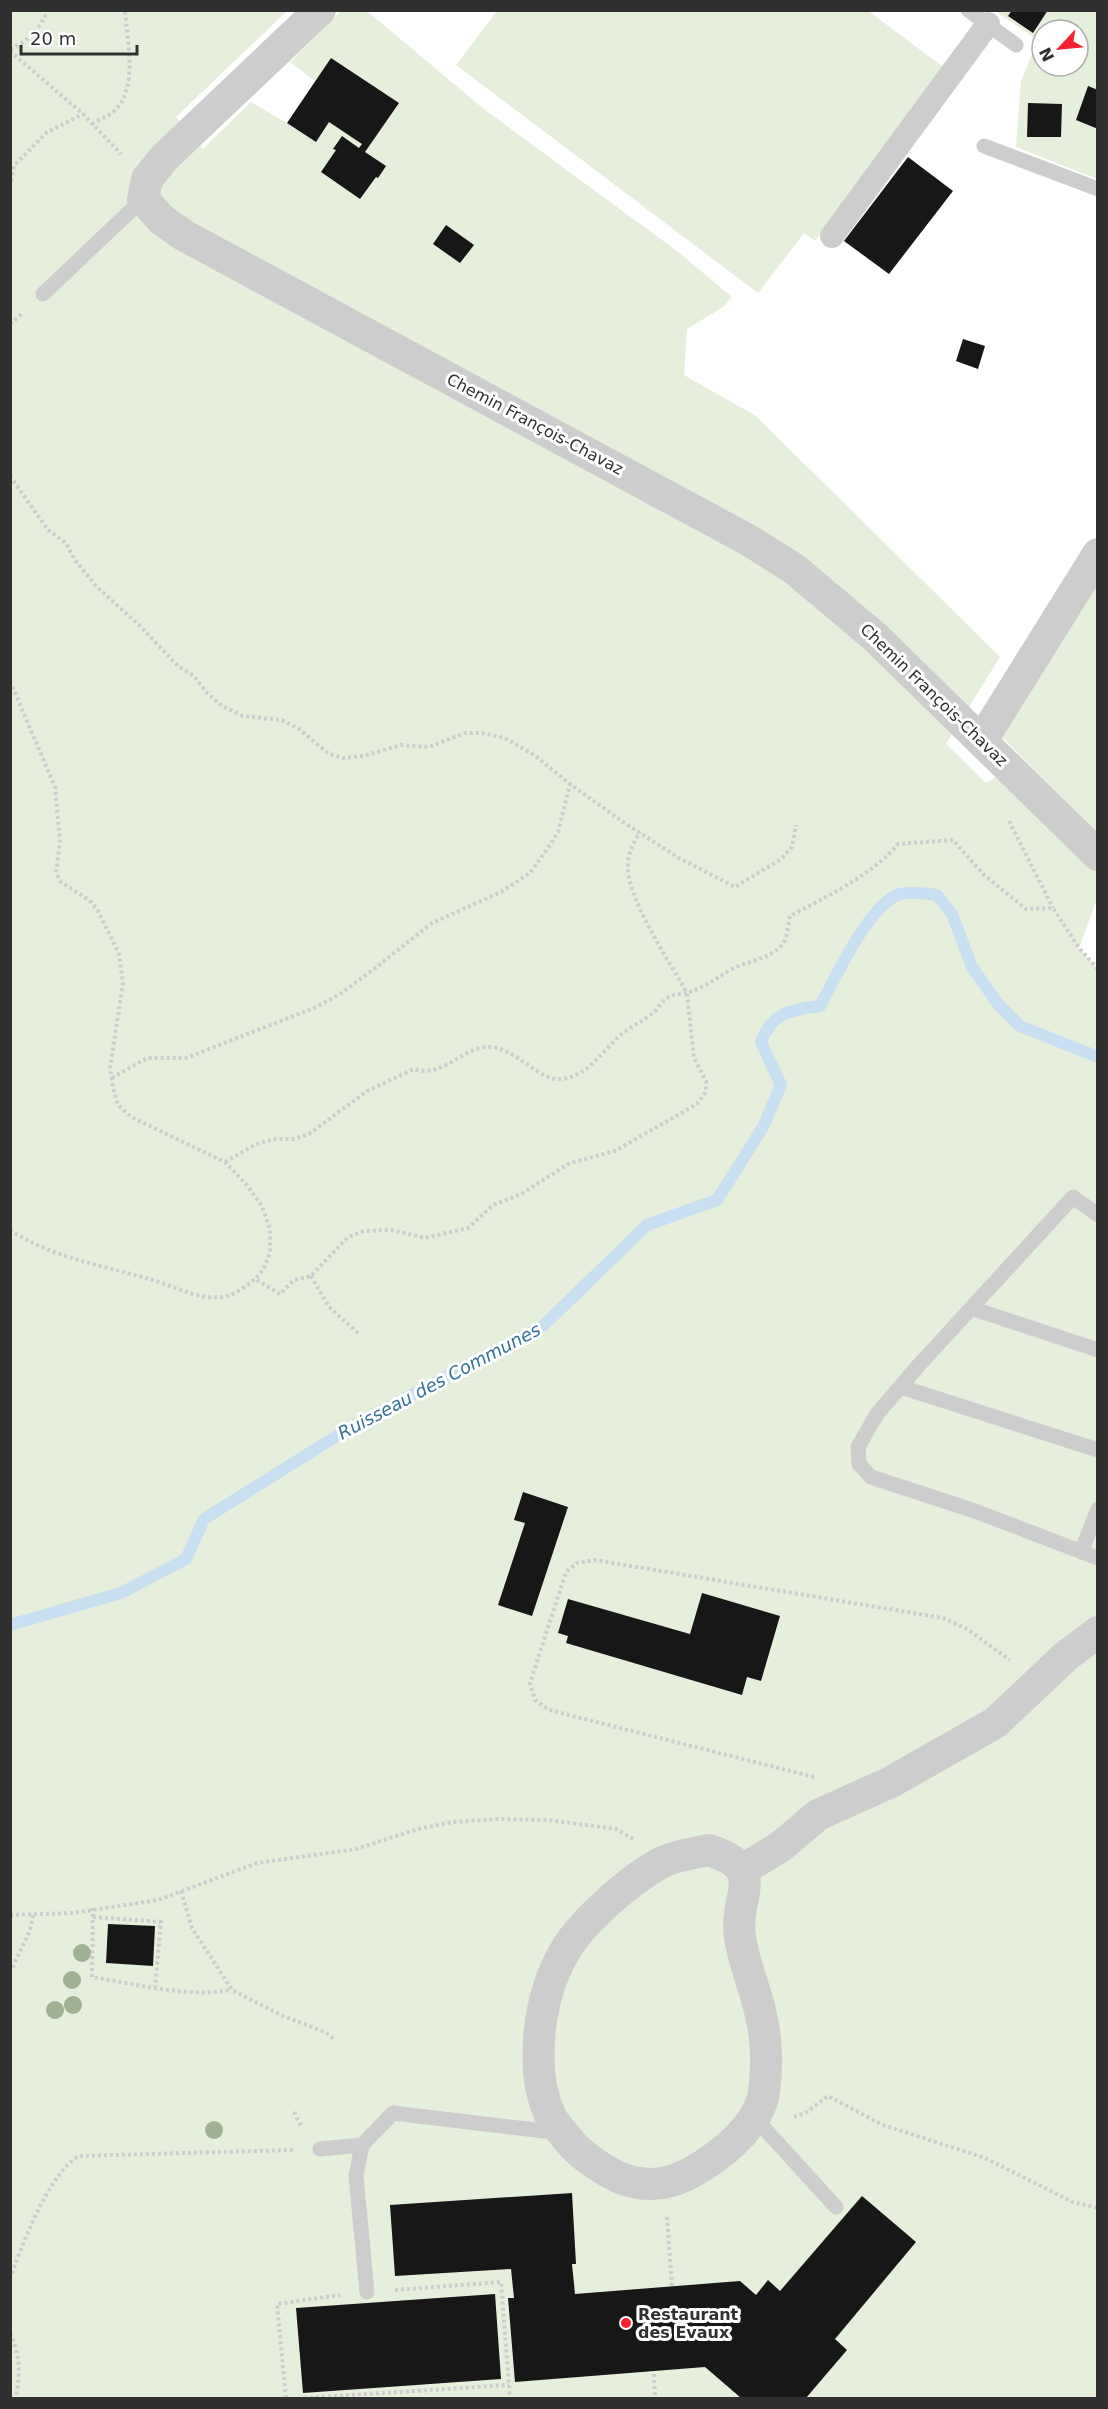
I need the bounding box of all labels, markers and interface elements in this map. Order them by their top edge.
scale bar [21,18,136,56]
north arrow [1030,18,1090,78]
text: 20 m [30,28,76,49]
text: N [1035,44,1058,65]
street label: Chemin François-Chavaz [444,369,626,479]
street label: Chemin François-Chavaz [857,620,1011,770]
water label: Ruisseau des Communes [334,1319,544,1443]
place label: Restaurant des Evaux [638,2305,739,2342]
marker: Restaurant des Evaux [619,2316,633,2330]

